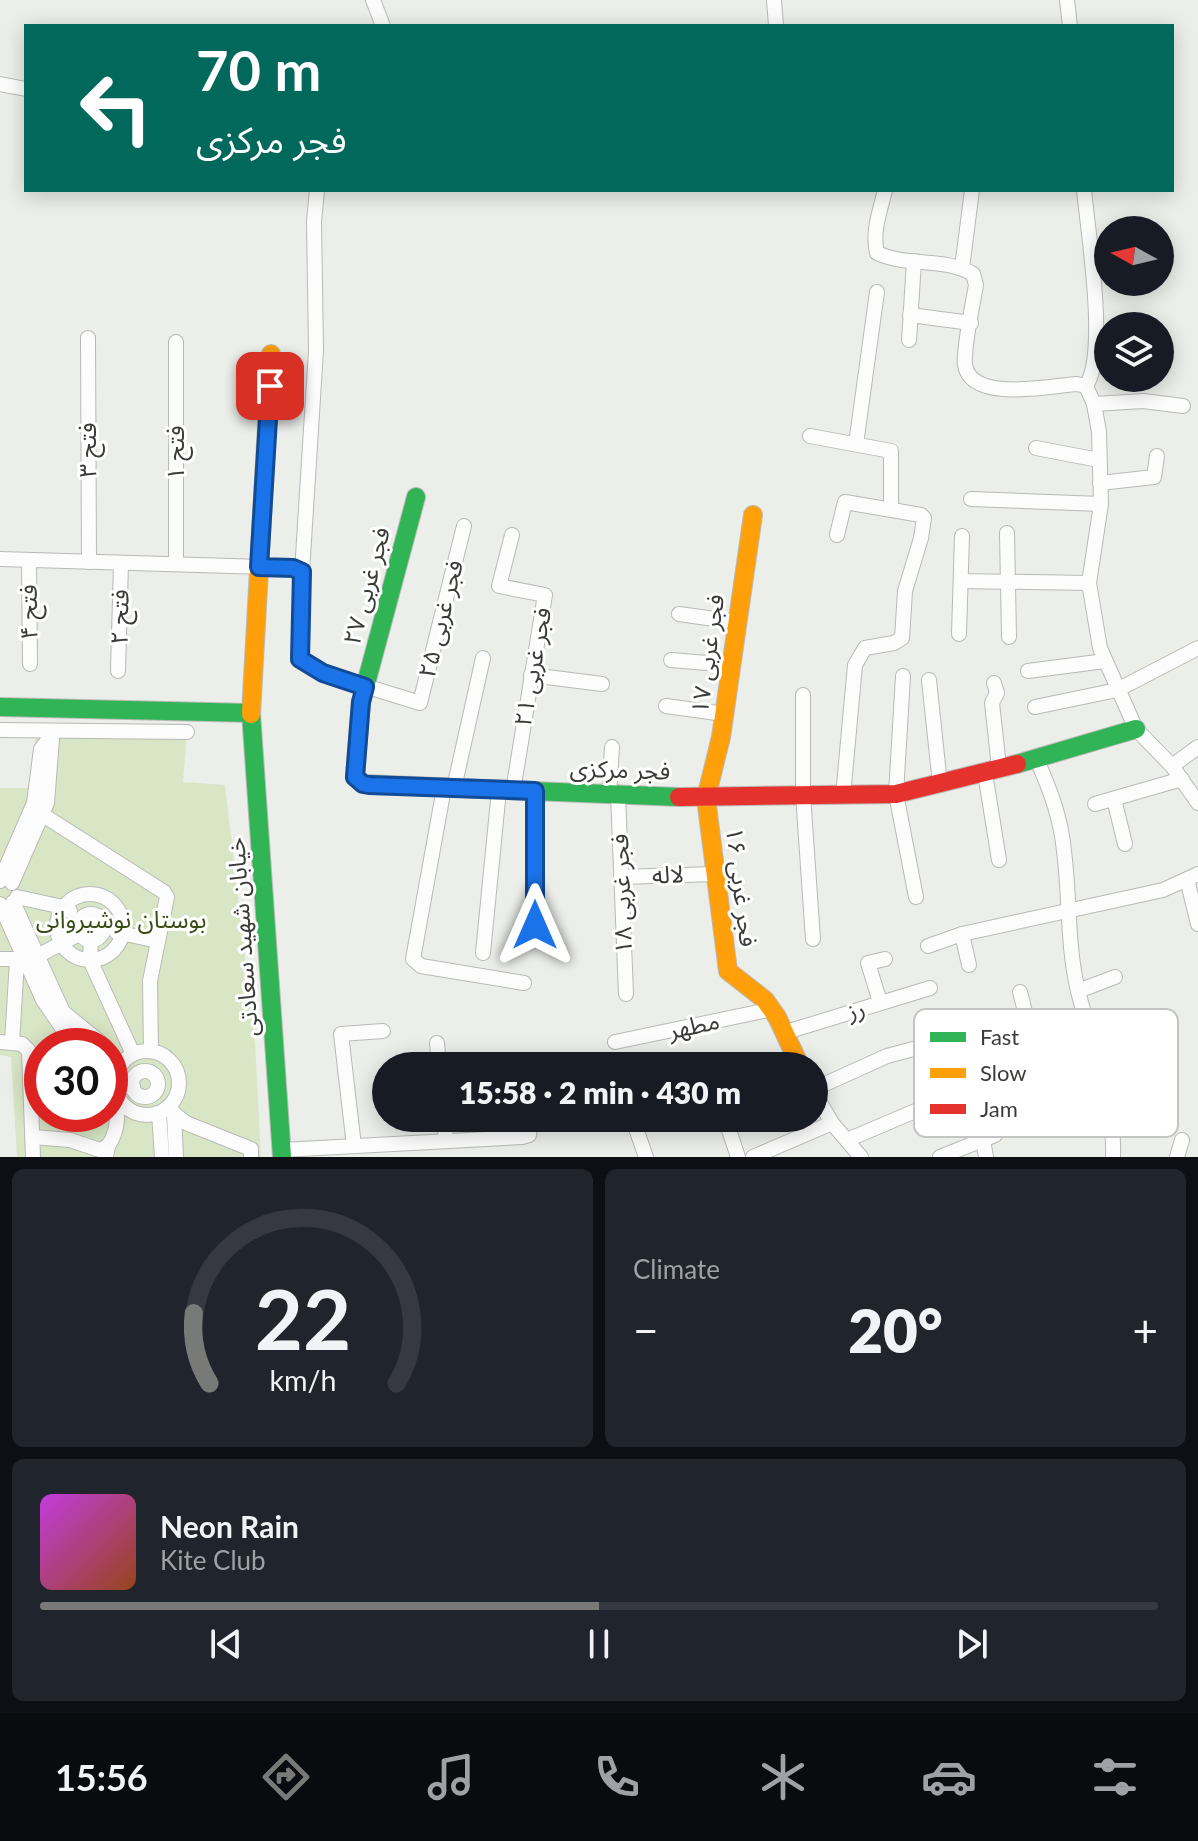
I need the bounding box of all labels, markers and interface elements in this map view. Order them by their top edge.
text: 70 m [196,36,321,103]
icon: left [64,56,168,160]
text: فجر مرکزی [196,117,347,161]
north arrow [1094,216,1174,296]
map controls [1094,216,1174,392]
button: layers [1094,312,1174,392]
pin [236,352,304,420]
icon: arrive [248,364,292,408]
street label: فتح ۳ [72,422,105,478]
street label: فتح ۱ [160,425,193,481]
street label: فجر غربی ۲۷ [336,524,396,648]
street label: فجر غربی ۲۵ [411,557,469,681]
street label: فتح ۴ [13,584,46,640]
street label: فتح ۲ [104,589,137,645]
street label: فجر غربی ۱۷ [684,592,730,715]
street label: فجر غربی ۲۱ [507,605,557,729]
street label: فجر مرکزی [569,752,671,786]
street label: فجر غربی ۱۶ [720,825,764,948]
street label: فجر غربی ۱۸ [604,833,638,955]
street label: خیابان شهید سعادتی [220,836,264,1038]
street label: لاله [652,858,684,889]
position arrow [493,883,577,967]
park label: بوستان نوشیروانی [36,904,206,934]
street label: رز [842,992,869,1026]
street label: مطهر [665,1005,722,1045]
legend [914,1009,1178,1137]
text: Fast [980,1023,1019,1050]
speed limit sign: 30 [24,1028,128,1132]
text: Slow [980,1059,1027,1086]
text: 15:58 · 2 min · 430 m [459,1074,741,1110]
text: Jam [980,1095,1018,1122]
text: Climate [633,1253,720,1285]
text: 22 [254,1268,351,1368]
text: 20° [848,1294,943,1366]
text: − [633,1304,659,1356]
text: + [1132,1304,1158,1356]
text: km/h [269,1363,336,1397]
text: Neon Rain [160,1508,299,1544]
text: Kite Club [160,1544,266,1576]
icon: previous [204,1622,248,1666]
icon: pause [577,1622,621,1666]
icon: next [950,1622,994,1666]
icon: directions [258,1749,314,1805]
icon: music [423,1749,479,1805]
icon: phone [589,1749,645,1805]
icon: climate [755,1749,811,1805]
icon: car [921,1749,977,1805]
icon: filters [1087,1749,1143,1805]
text: 15:56 [55,1755,148,1799]

